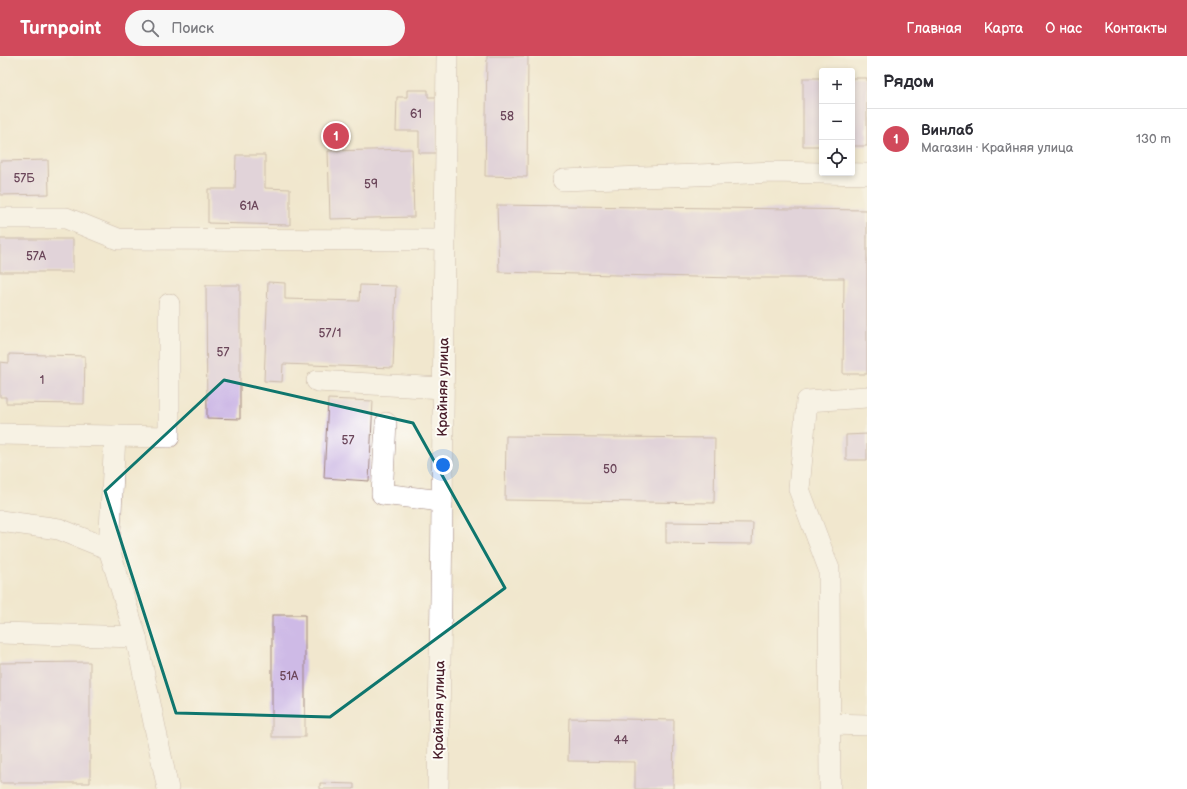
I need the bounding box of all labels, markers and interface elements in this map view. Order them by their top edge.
search box [125,10,405,46]
text: Turnpoint [20,17,101,40]
icon: search [139,17,161,39]
text: Поиск [171,19,214,38]
text: Главная [907,20,962,37]
text: Карта [984,20,1023,37]
text: О нас [1045,20,1082,37]
text: Контакты [1104,20,1167,37]
map controls [819,68,855,176]
button: + [819,68,855,104]
text: Рядом [883,72,934,92]
button: − [819,104,855,140]
house number: 61 [410,107,422,122]
house number: 58 [500,109,514,124]
pin: 1 [323,121,349,151]
text: Винлаб [921,121,974,140]
text: 1 [893,131,899,147]
text: 130 m [1136,131,1171,147]
button: locate [819,140,855,176]
text: Магазин · Крайняя улица [921,140,1073,156]
house number: 57Б [13,171,35,186]
house number: 59 [364,177,378,192]
house number: 61А [239,199,259,214]
house number: 57А [26,249,47,264]
house number: 57/1 [319,326,341,341]
street label: Крайняя улица [434,337,452,437]
house number: 57 [217,345,229,360]
house number: 1 [40,373,44,388]
house number: 57 [342,433,354,448]
your location [433,455,453,475]
house number: 50 [603,462,617,477]
street label: Крайняя улица [430,660,448,760]
house number: 51А [280,669,299,684]
house number: 44 [614,733,629,748]

